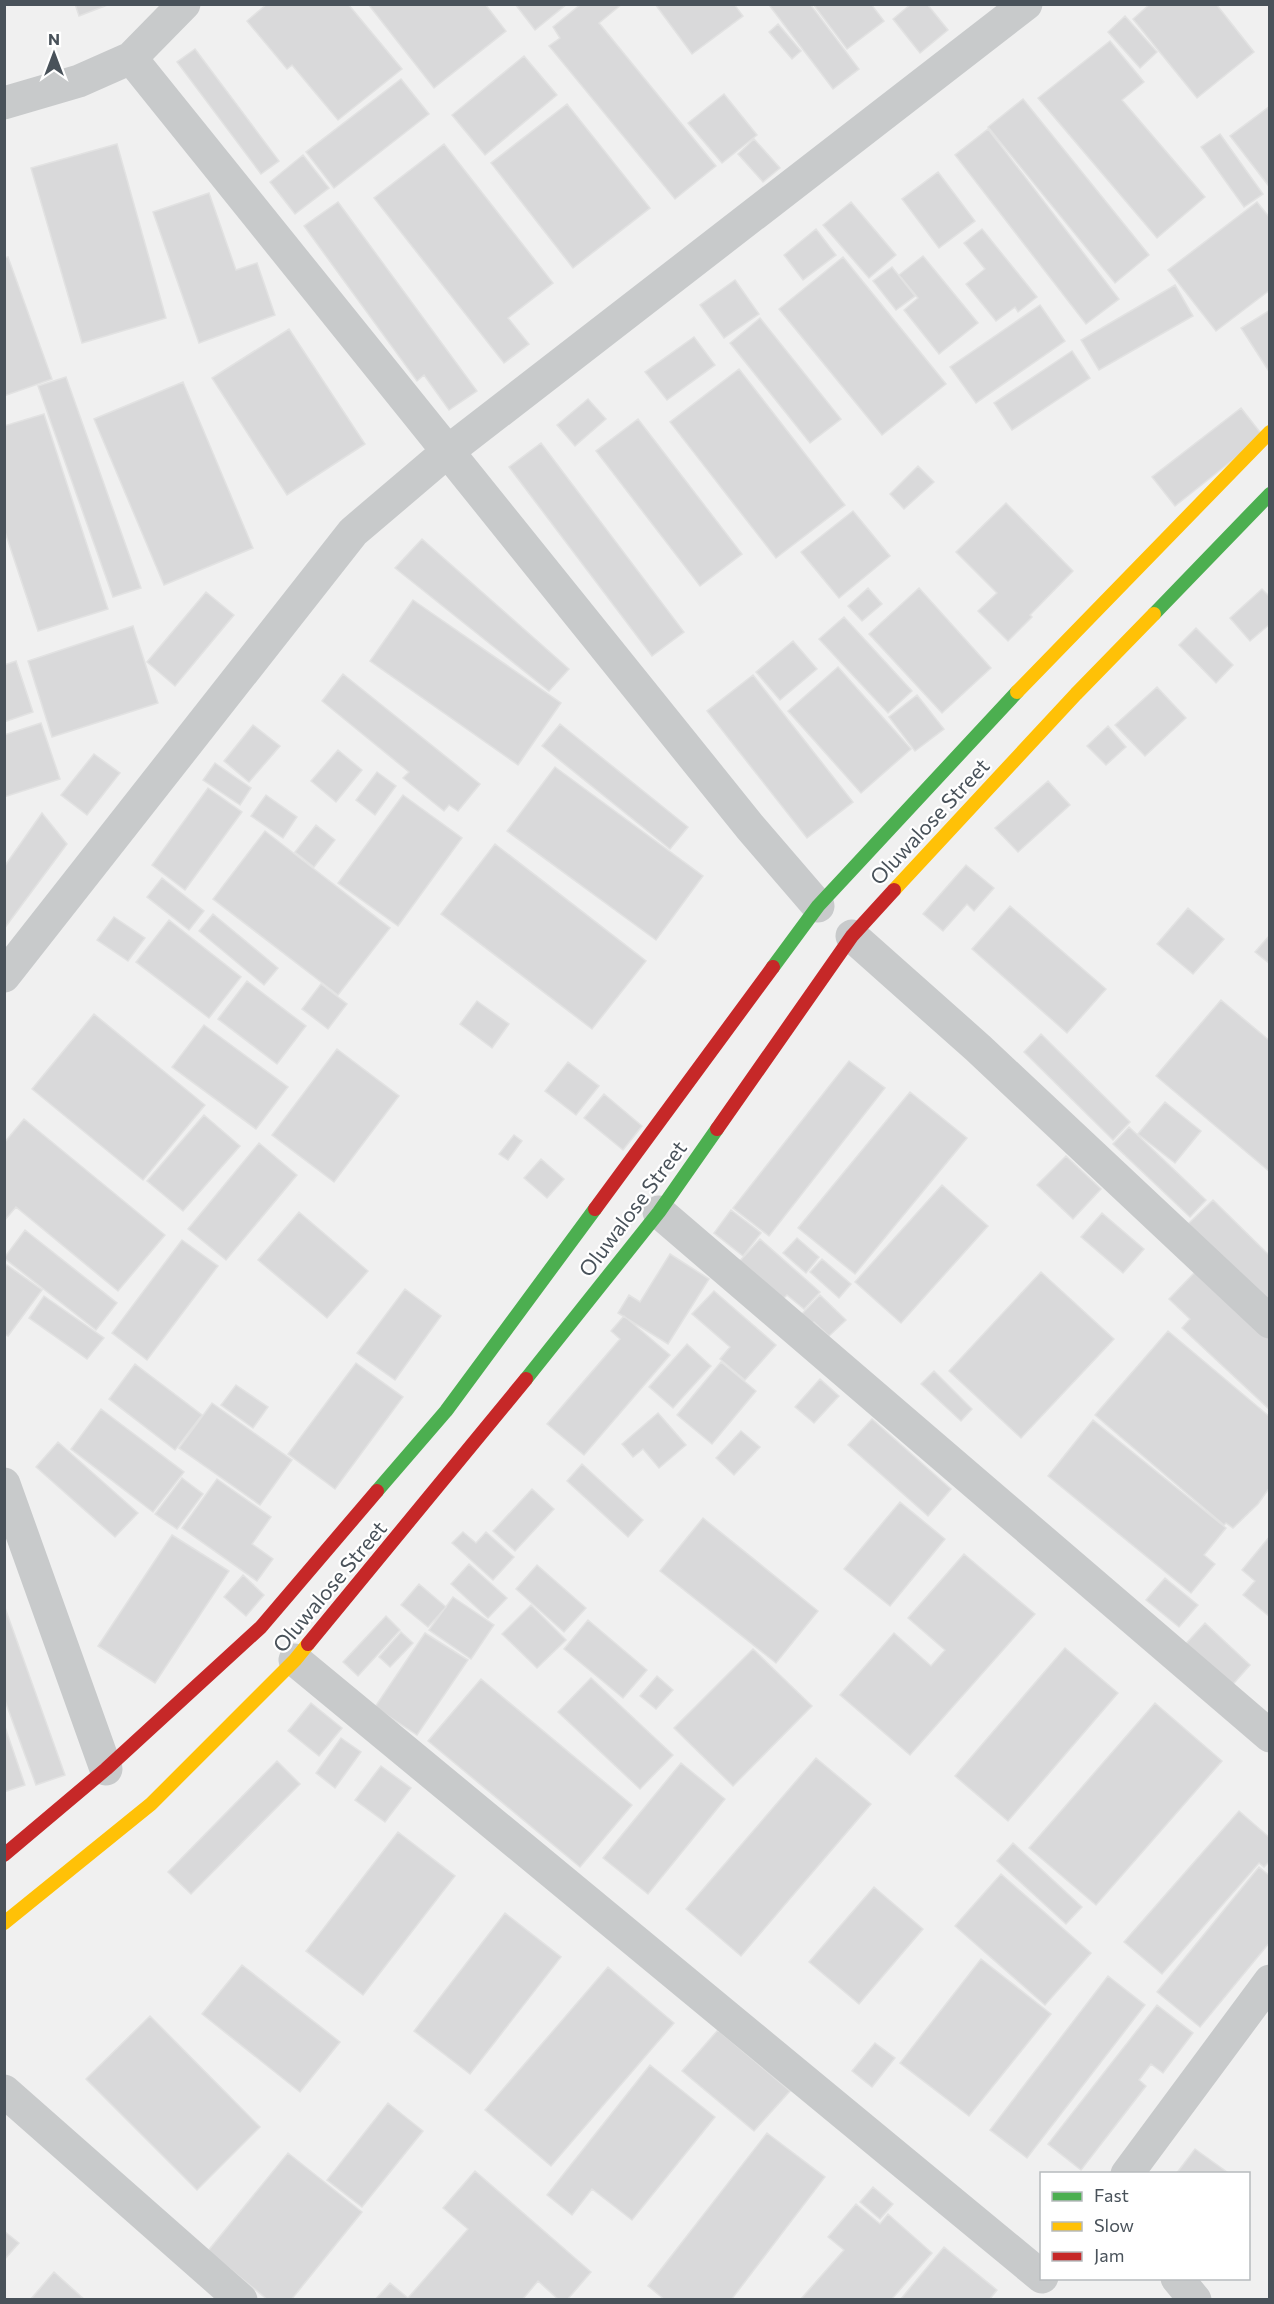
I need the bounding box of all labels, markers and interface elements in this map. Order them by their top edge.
north arrow [24,24,84,84]
text: N [48,29,60,48]
street label: Oluwalose Street [864,753,994,889]
street label: Oluwalose Street [573,1135,691,1281]
street label: Oluwalose Street [267,1515,391,1657]
legend [1040,2172,1250,2280]
text: Fast [1094,2184,1129,2206]
text: Slow [1094,2214,1134,2236]
text: Jam [1094,2244,1124,2266]

